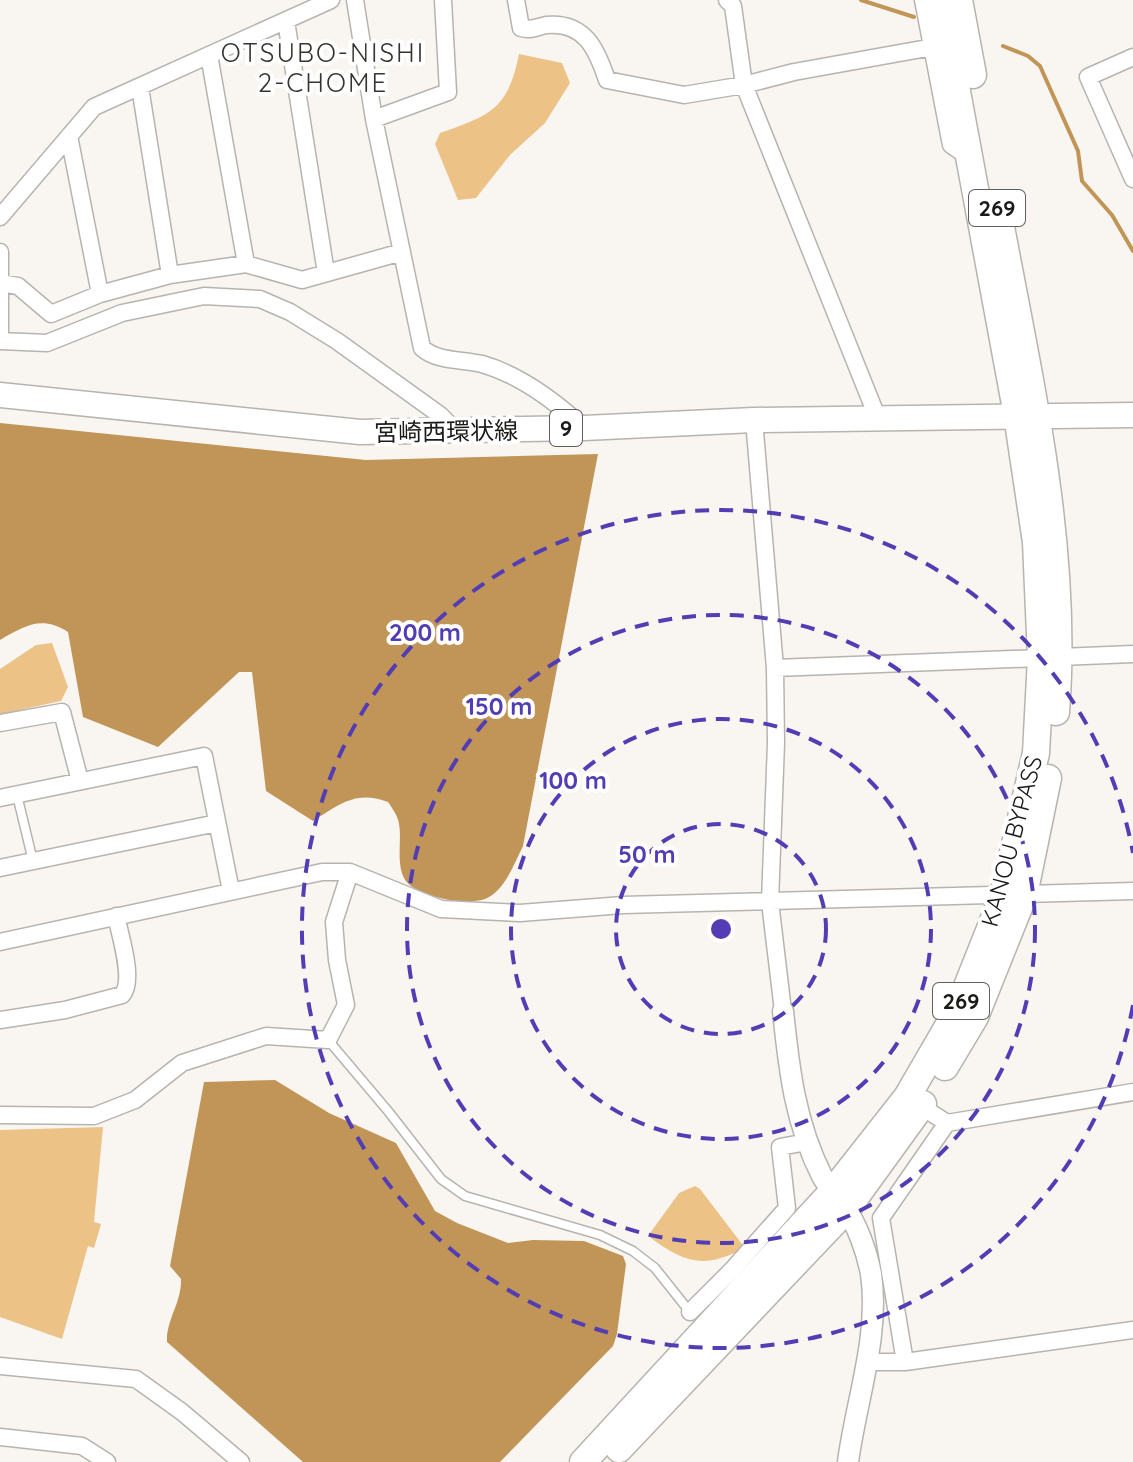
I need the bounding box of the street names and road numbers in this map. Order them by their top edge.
road number: 269 [969,190,1025,226]
road number: 9 [550,410,582,446]
street label: 宮崎西環状線 [374,415,518,447]
street label: KANOU BYPASS [974,752,1048,930]
road number: 269 [933,983,989,1019]

